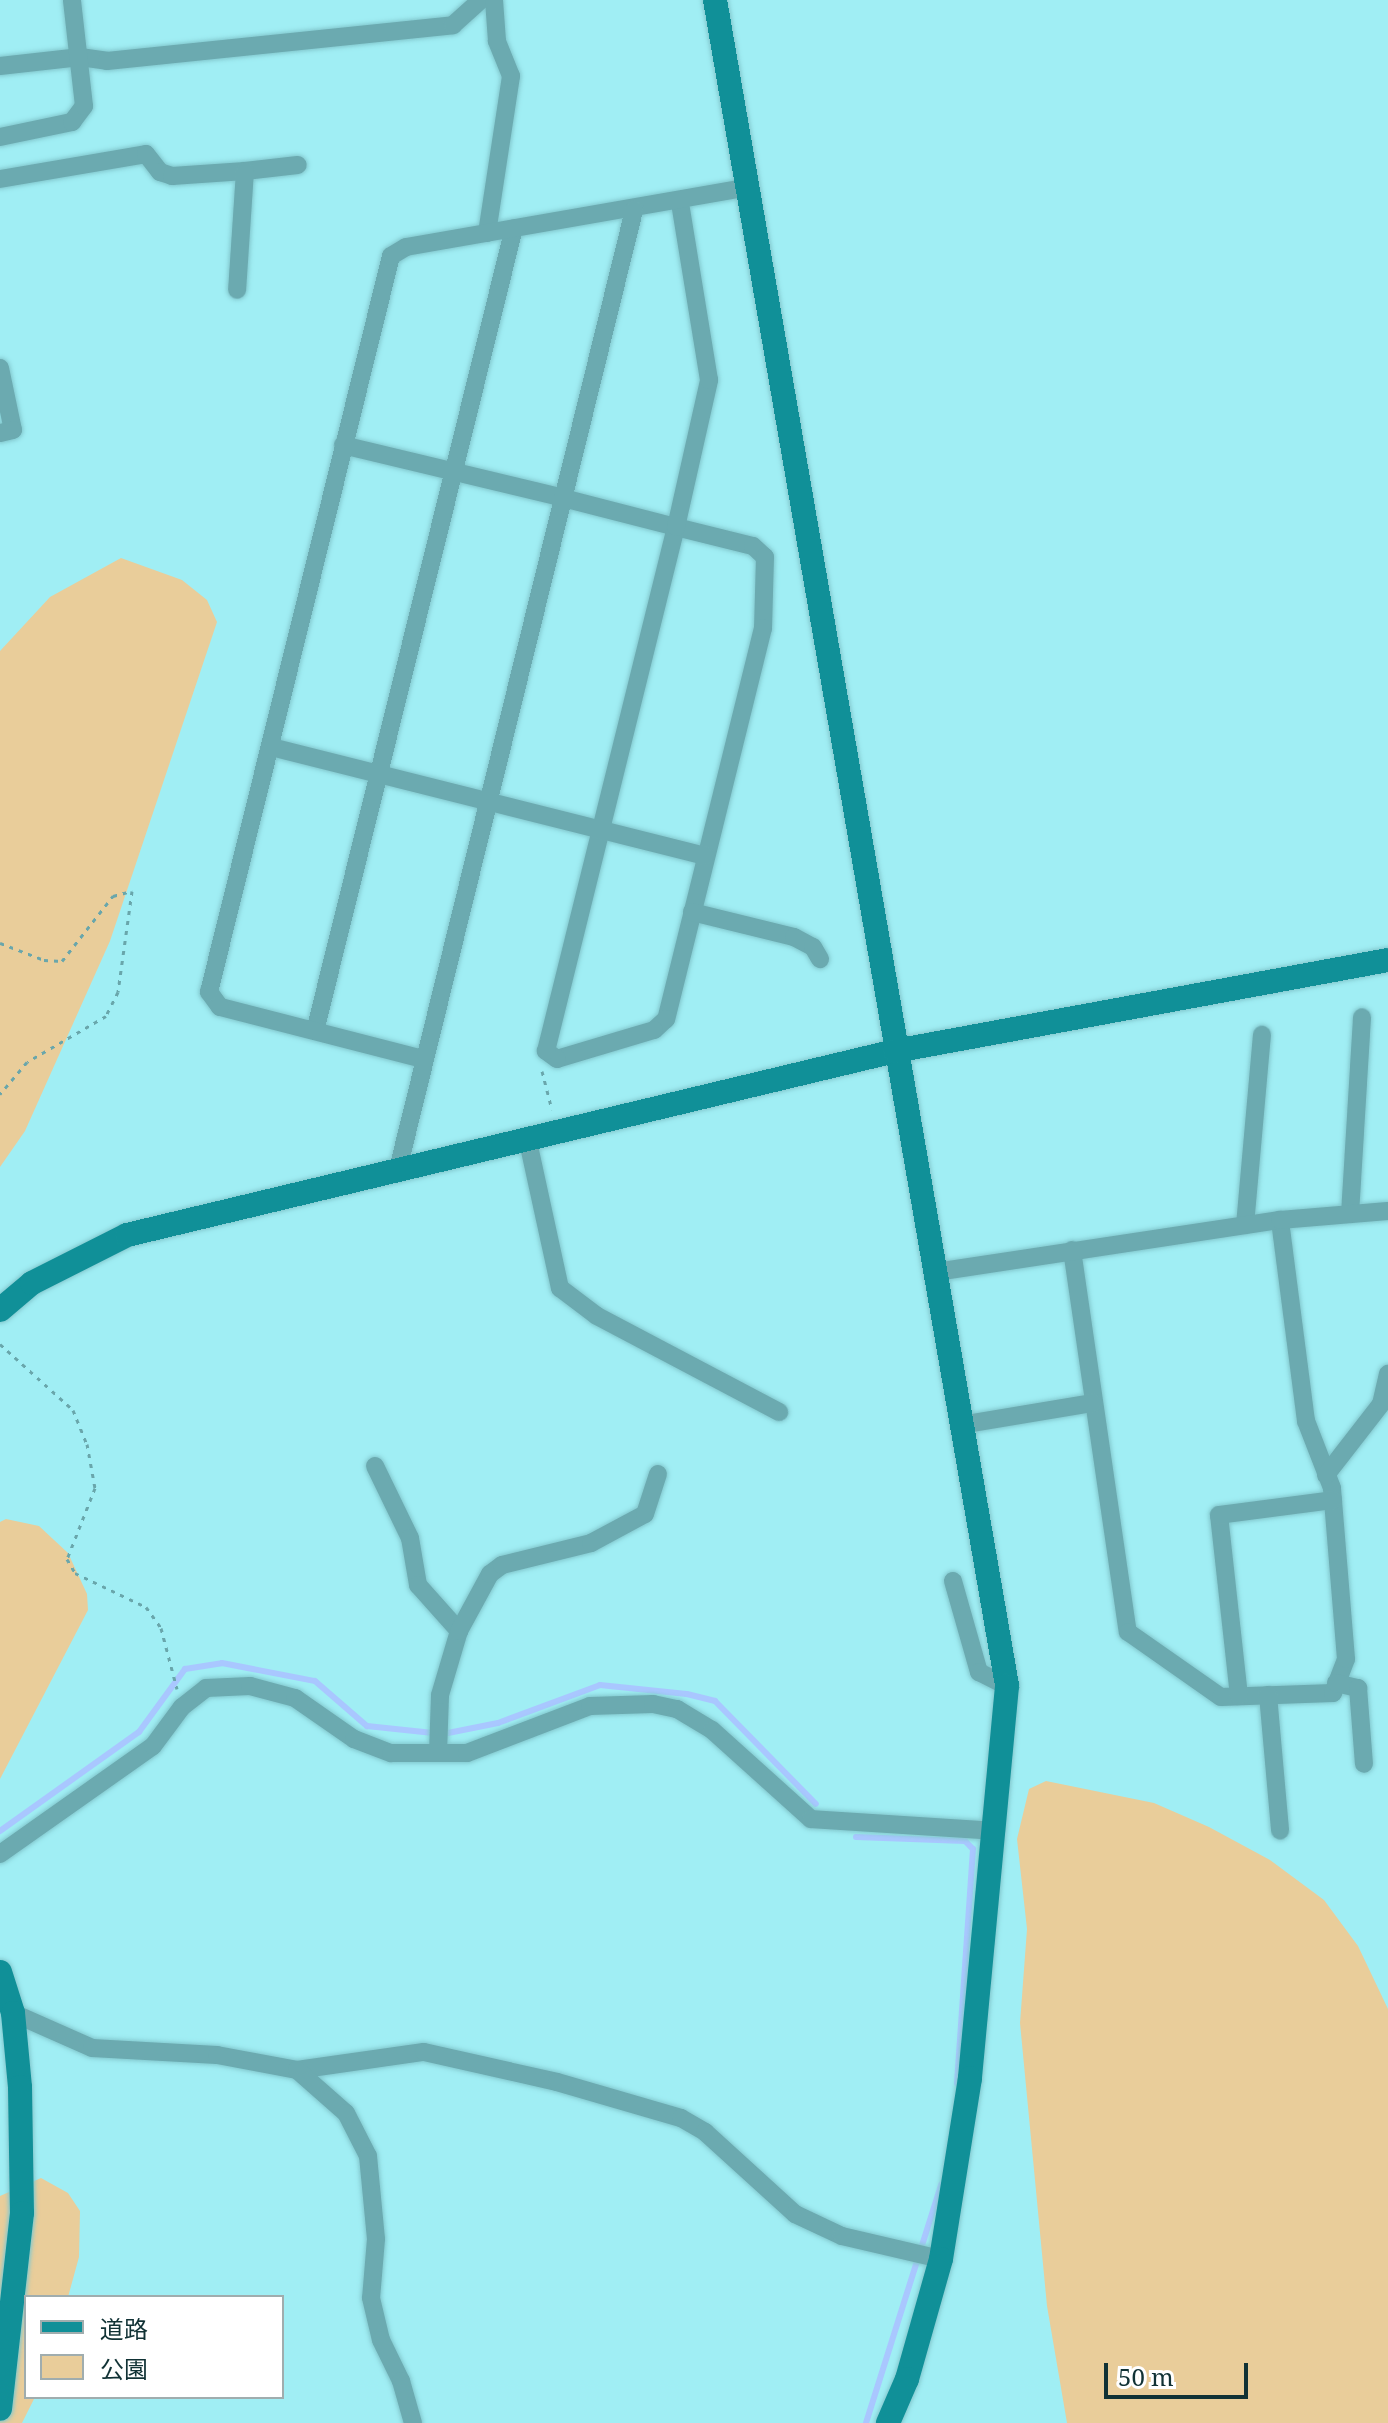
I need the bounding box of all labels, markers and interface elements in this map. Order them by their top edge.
legend [24,2295,284,2399]
text: 道路 [100,2312,148,2345]
scale bar [1108,2347,1252,2397]
text: 公園 [100,2352,148,2385]
text: 50 m [1118,2360,1174,2393]

